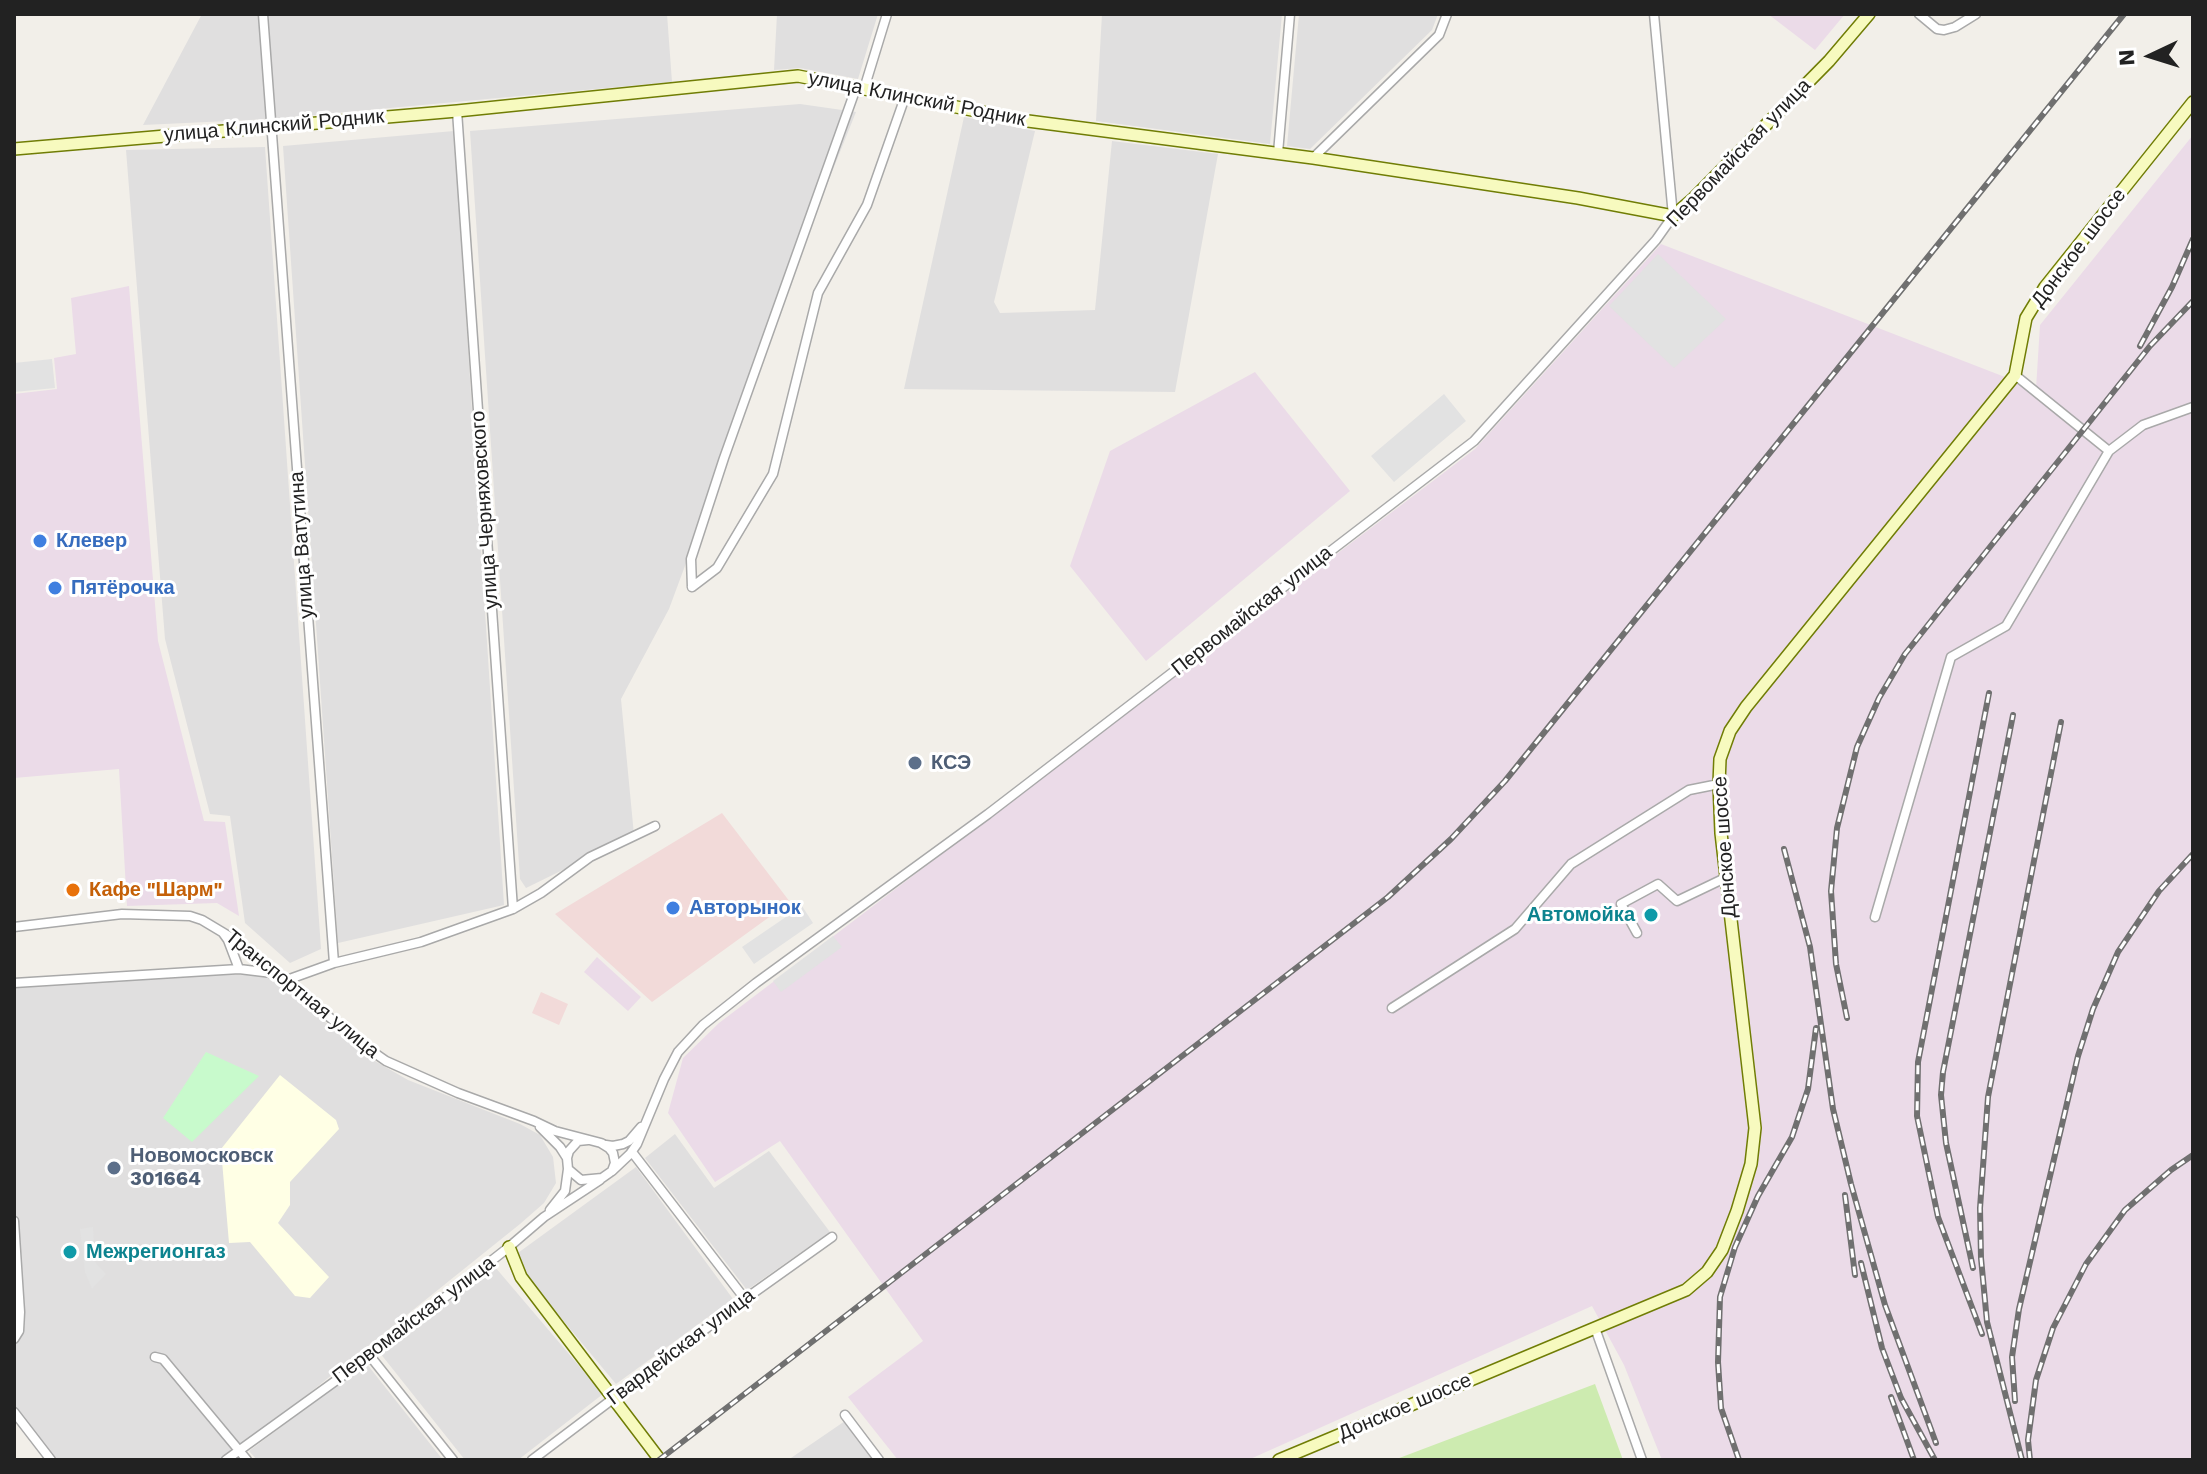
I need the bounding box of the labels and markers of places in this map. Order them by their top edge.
place label: Клевер [56,529,127,553]
marker: Клевер [31,532,49,550]
place label: Пятёрочка [71,576,175,600]
marker: Пятёрочка [46,579,64,597]
place label: КСЭ [931,751,971,775]
marker: КСЭ [906,754,924,772]
place label: Кафе "Шарм" [89,878,223,902]
marker: Кафе "Шарм" [64,881,82,899]
place label: Авторынок [689,896,801,920]
marker: Авторынок [664,899,682,917]
place label: Автомойка [1527,903,1635,927]
marker: Автомойка [1642,906,1660,924]
place label: Новомосковск 301664 [130,1144,273,1191]
marker: Новомосковск 301664 [105,1159,123,1177]
place label: Межрегионгаз [86,1240,226,1264]
marker: Межрегионгаз [61,1243,79,1261]

